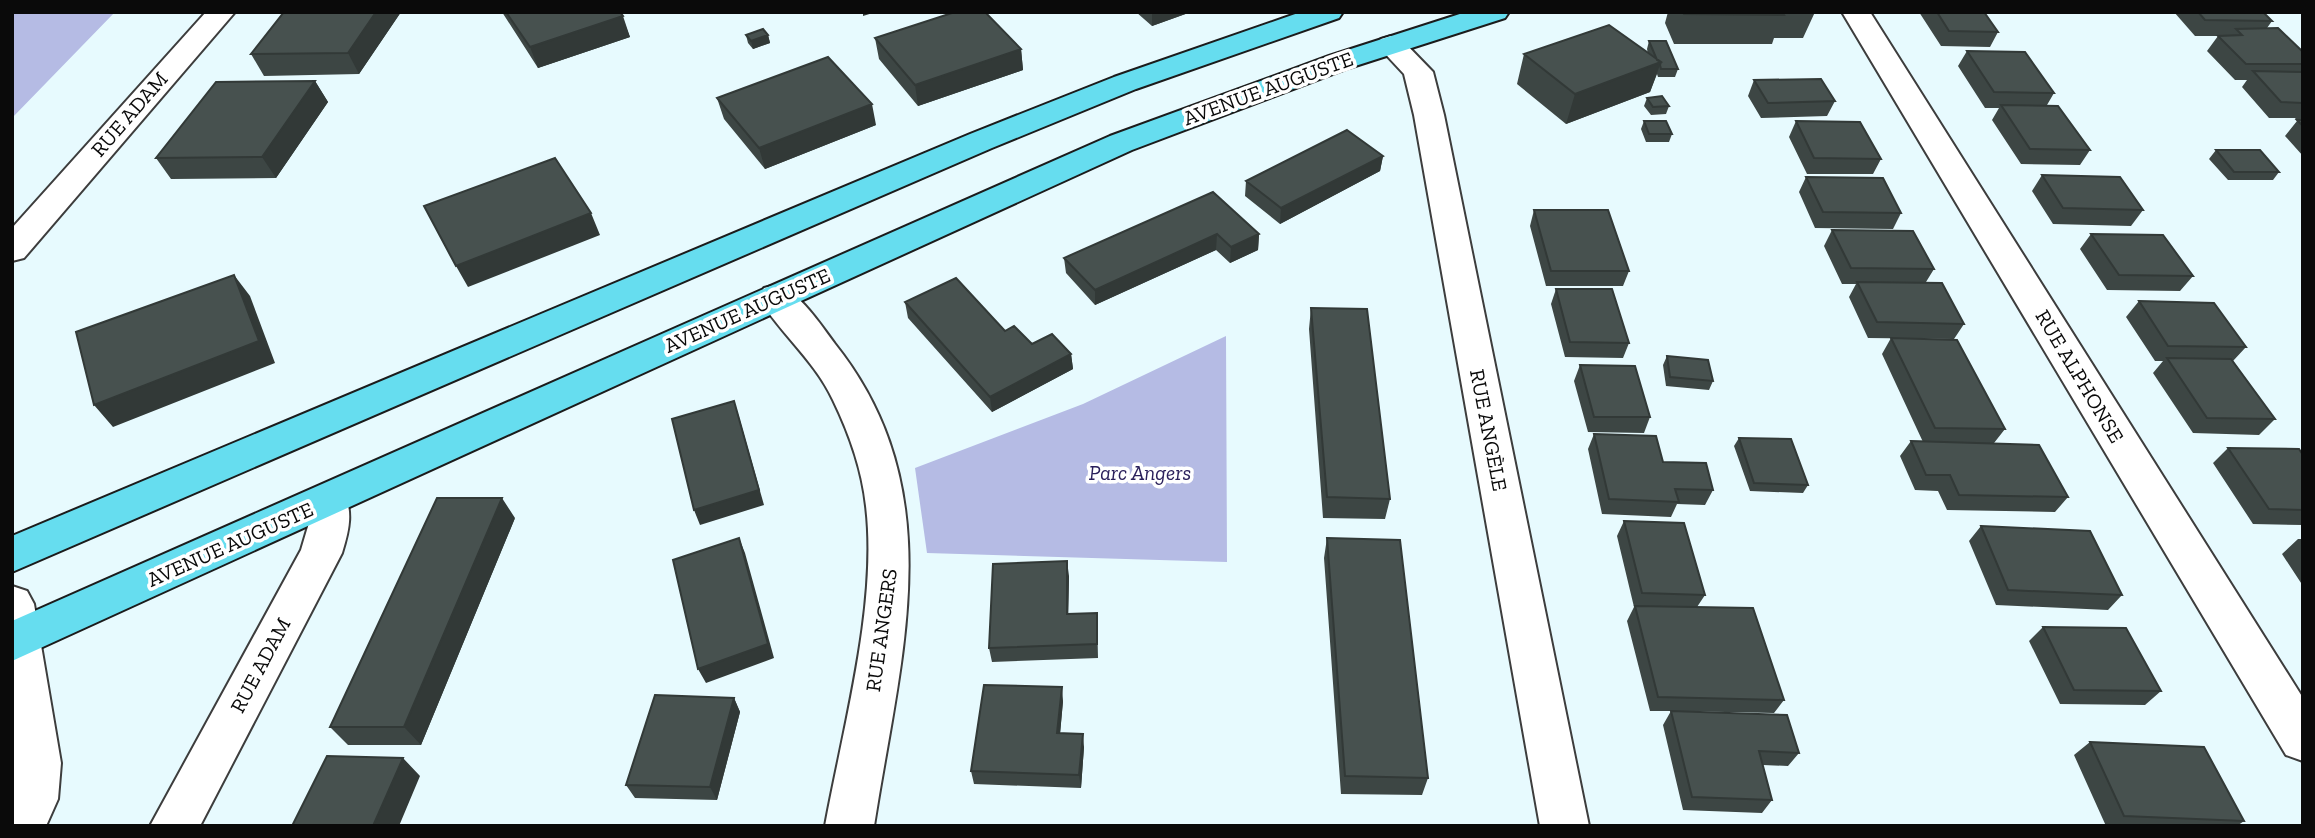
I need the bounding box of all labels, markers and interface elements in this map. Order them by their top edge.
street label: AVENUE AUGUSTE [1180,46,1356,130]
street label: RUE ADAM [85,66,173,162]
street label: AVENUE AUGUSTE [660,262,834,358]
street label: RUE ALPHONSE [2030,305,2130,447]
street label: RUE ANGÈLE [1465,367,1513,493]
park label: Parc Angers [1089,460,1191,485]
street label: AVENUE AUGUSTE [143,496,317,592]
street label: RUE ANGERS [860,567,902,693]
street label: RUE ADAM [225,613,295,717]

